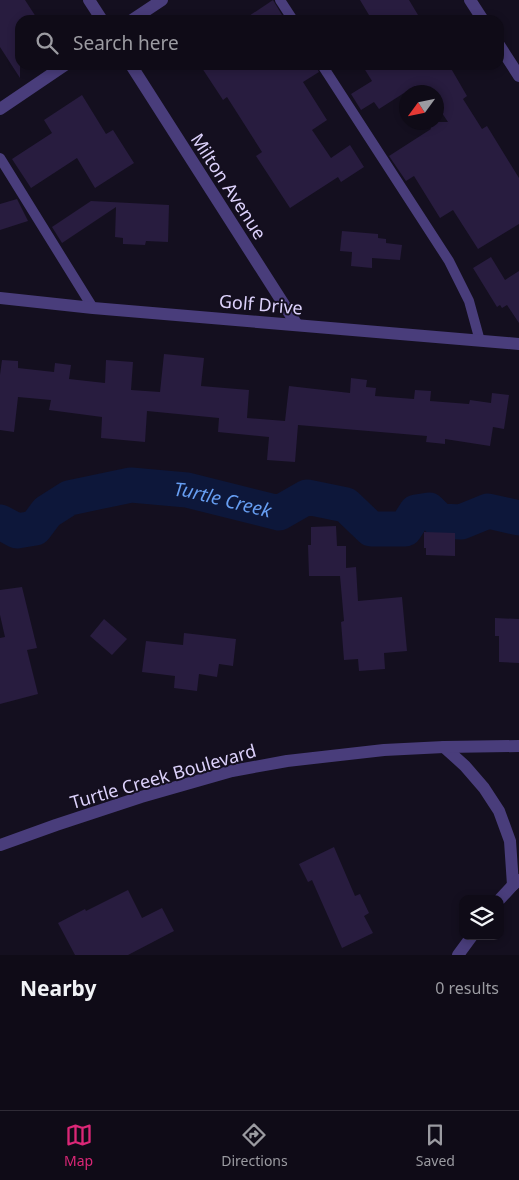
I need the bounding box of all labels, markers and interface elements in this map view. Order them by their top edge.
search box [15,15,504,70]
icon: search [33,29,61,57]
text: Search here [73,30,179,56]
north arrow [399,85,444,130]
street label: Milton Avenue [186,128,272,244]
street label: Golf Drive [218,288,304,320]
water label: Turtle Creek [173,476,275,524]
street label: Turtle Creek Boulevard [67,738,259,814]
map controls [459,895,504,940]
button: layers [459,895,504,940]
text: Nearby [20,974,96,1002]
text: 0 results [435,977,499,999]
tab: Map [64,1121,93,1170]
tab: Directions [221,1121,288,1170]
tab: Saved [416,1121,455,1170]

